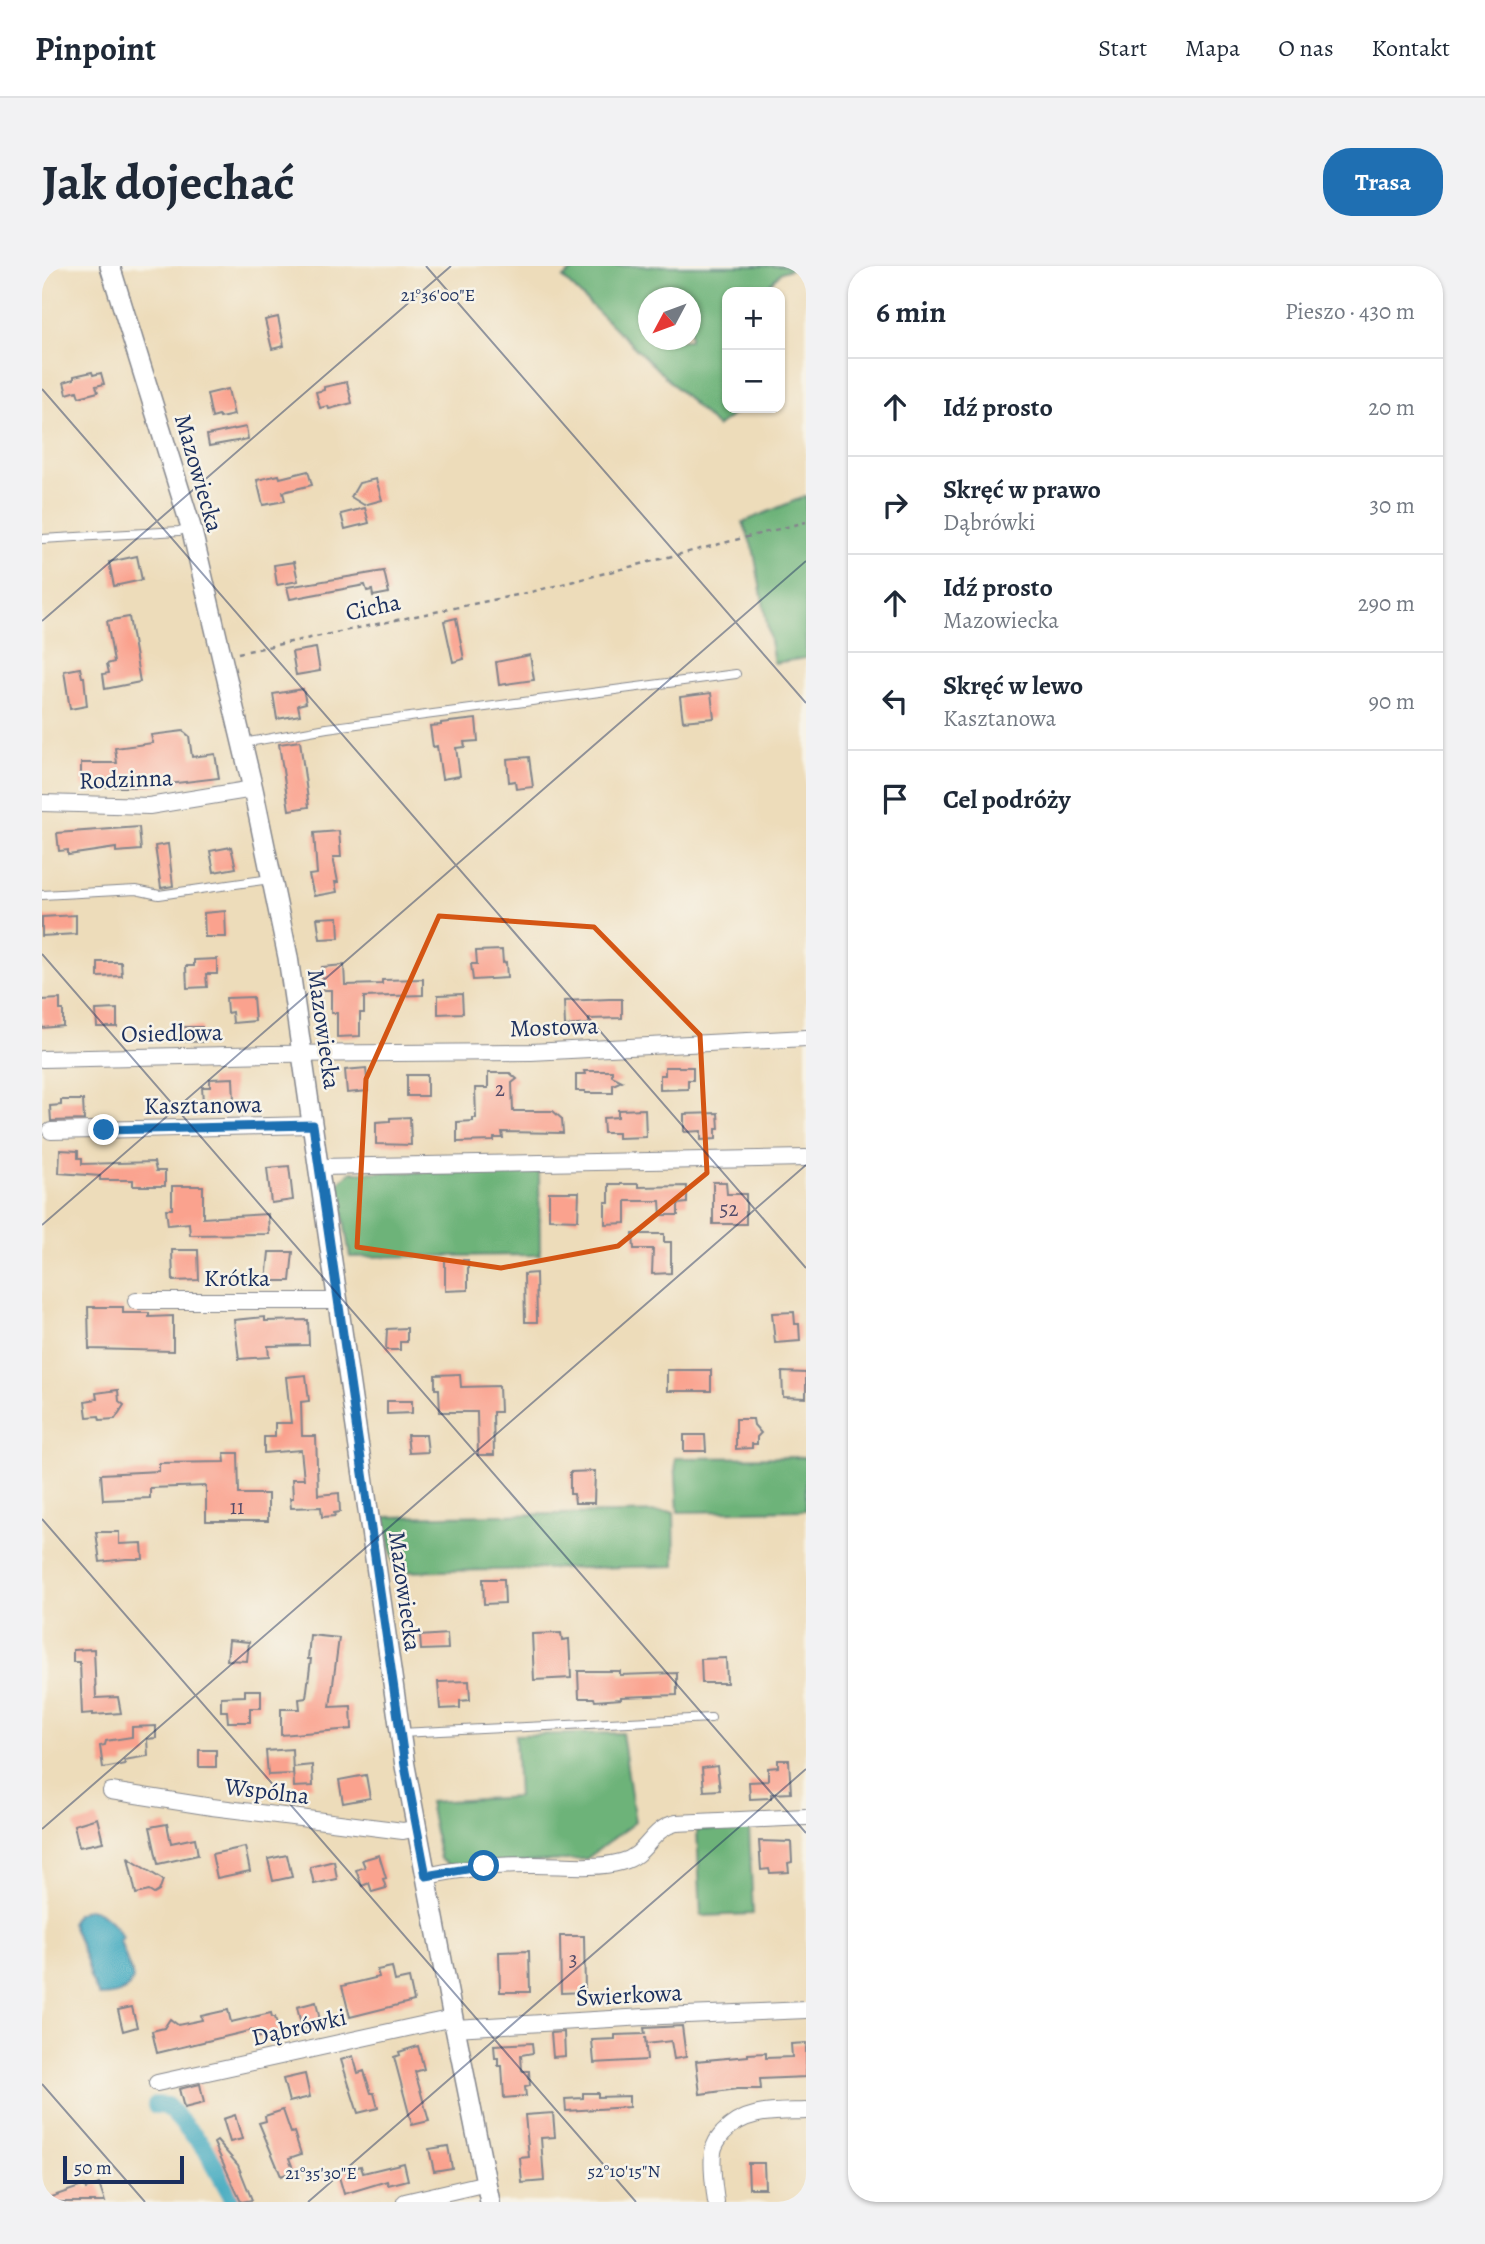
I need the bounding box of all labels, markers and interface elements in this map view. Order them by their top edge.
text: Pinpoint [35,26,156,71]
text: Start [1098,32,1147,64]
text: Mapa [1185,32,1240,64]
text: O nas [1278,32,1334,64]
text: Kontakt [1372,32,1450,64]
button: Trasa [1323,148,1443,216]
text: Jak dojechać [42,149,295,216]
text: 21°36'00"E [401,283,475,307]
north arrow [638,287,701,350]
map controls [722,287,785,413]
button: + [722,287,785,350]
text: 6 min [876,292,946,332]
text: Pieszo · 430 m [1285,296,1415,327]
button: − [722,350,785,413]
icon: ahead [876,388,914,426]
text: Idź prosto [943,390,1053,425]
text: 20 m [1368,392,1415,423]
street label: Mazowiecka [167,410,231,536]
text: Skręć w prawo [943,472,1101,507]
icon: right [876,486,914,524]
text: 30 m [1369,490,1415,521]
text: Dąbrówki [943,507,1035,538]
text: Idź prosto [943,570,1053,605]
icon: ahead [876,584,914,622]
street label: Cicha [343,585,404,628]
text: 290 m [1358,588,1415,619]
text: Mazowiecka [943,605,1059,636]
text: Skręć w lewo [943,668,1083,703]
icon: left [876,682,914,720]
text: 90 m [1369,686,1415,717]
text: Kasztanowa [943,703,1056,734]
street label: Rodzinna [78,761,174,797]
icon: arrive [876,780,914,818]
text: Cel podróży [943,782,1071,817]
street label: Mazowiecka [300,967,348,1092]
street label: Mostowa [509,1009,600,1045]
street label: Osiedlowa [121,1016,224,1050]
house number: 2 [495,1075,505,1103]
street label: Kasztanowa [144,1088,263,1122]
route end [88,1114,119,1145]
house number: 52 [719,1195,739,1223]
street label: Krótka [204,1262,271,1294]
house number: 11 [230,1493,244,1521]
street label: Mazowiecka [381,1529,429,1654]
street label: Wspólna [222,1770,312,1812]
route start [468,1850,499,1881]
house number: 3 [569,1945,577,1973]
street label: Świerkowa [575,1976,684,2014]
street label: Dąbrówki [248,2001,350,2053]
scale bar [63,2153,184,2185]
text: 50 m [74,2155,112,2181]
text: 52°10'15"N [588,2159,660,2183]
text: 21°35'30"E [285,2161,357,2185]

